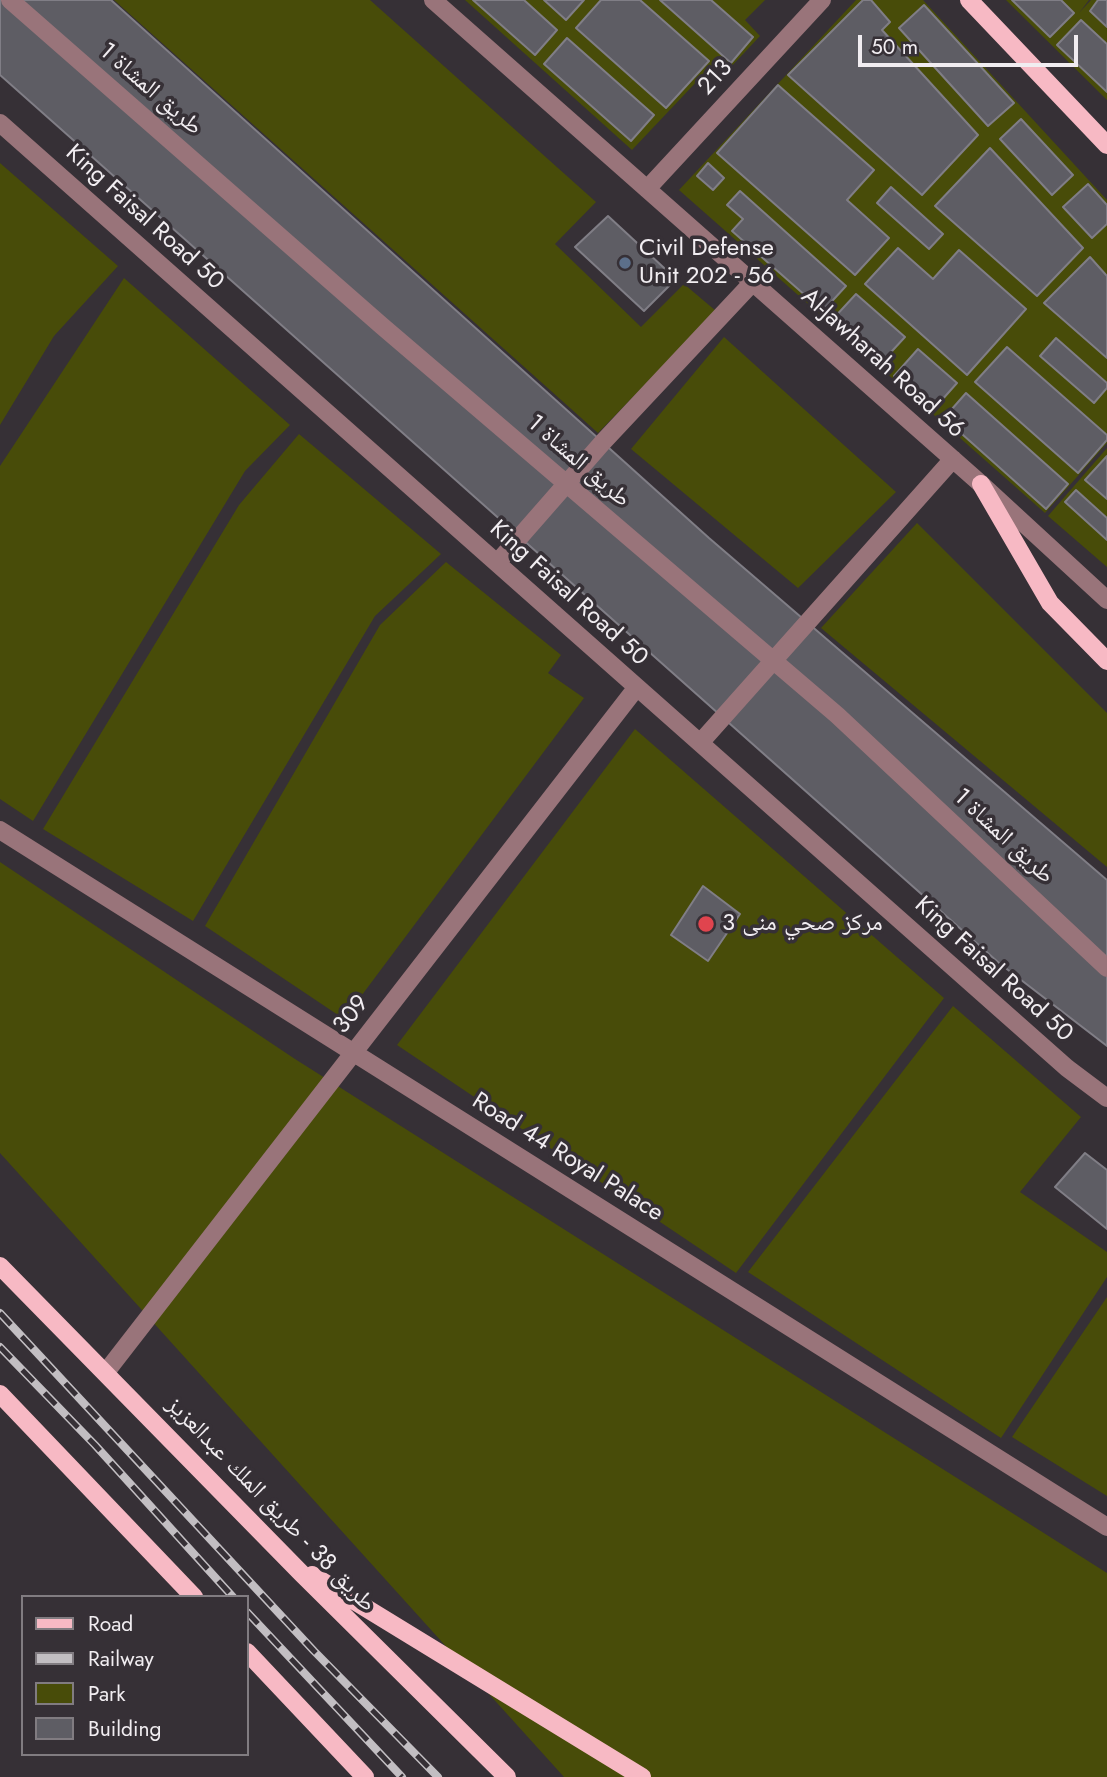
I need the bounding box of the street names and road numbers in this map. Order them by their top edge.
street label: طريق المشاة 1 [93,38,207,142]
street label: 213 [693,54,739,102]
street label: King Faisal Road 50 [59,139,229,297]
street label: Al-Jawharah Road 56 [794,283,970,445]
street label: طريق المشاة 1 [521,410,635,514]
street label: King Faisal Road 50 [483,515,653,673]
street label: طريق المشاة 1 [947,783,1059,891]
street label: King Faisal Road 50 [908,891,1078,1049]
street label: 309 [328,990,376,1040]
street label: Road 44 Royal Palace [466,1087,668,1229]
street label: طريق 38 - طريق الملك عبدالعزيز [159,1391,381,1619]

